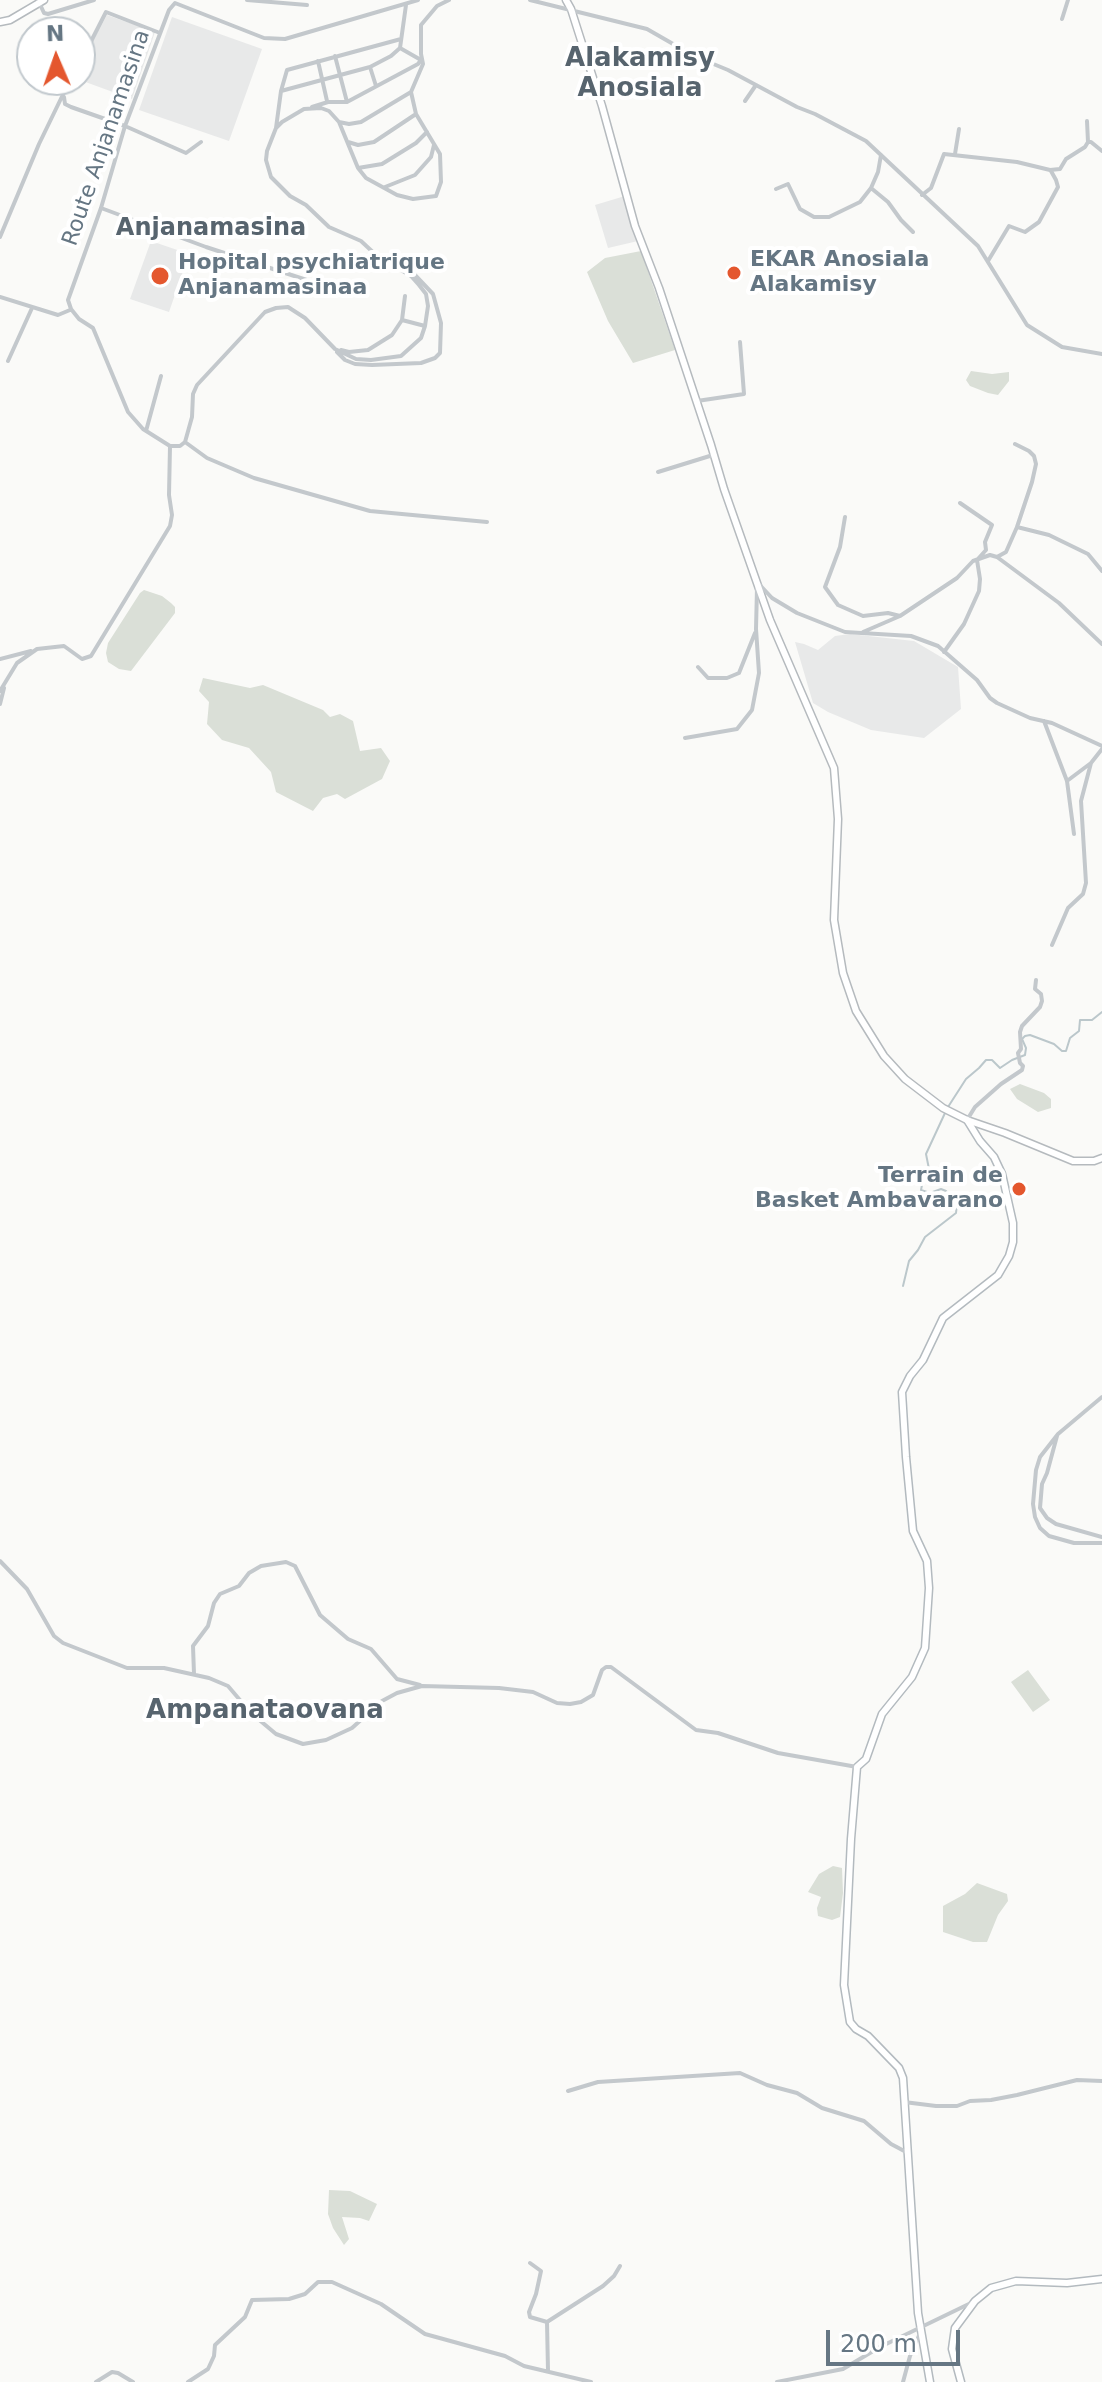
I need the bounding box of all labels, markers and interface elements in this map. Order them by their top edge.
north arrow [16,16,96,96]
text: N [46,21,65,46]
street label: Route Anjanamasina [58,26,156,250]
district label: Alakamisy Anosiala [565,43,715,104]
district label: Anjanamasina [116,215,306,243]
place label: EKAR Anosiala Alakamisy [750,247,929,298]
place label: Hopital psychiatrique Anjanamasinaa [178,250,445,302]
marker: EKAR Anosiala Alakamisy [725,264,743,282]
marker: Hopital psychiatrique Anjanamasinaa [149,265,171,287]
place label: Terrain de Basket Ambavarano [755,1163,1003,1214]
marker: Terrain de Basket Ambavarano [1010,1180,1028,1198]
district label: Ampanataovana [146,1695,384,1727]
scale bar [830,2314,964,2364]
text: 200 m [840,2330,917,2358]

